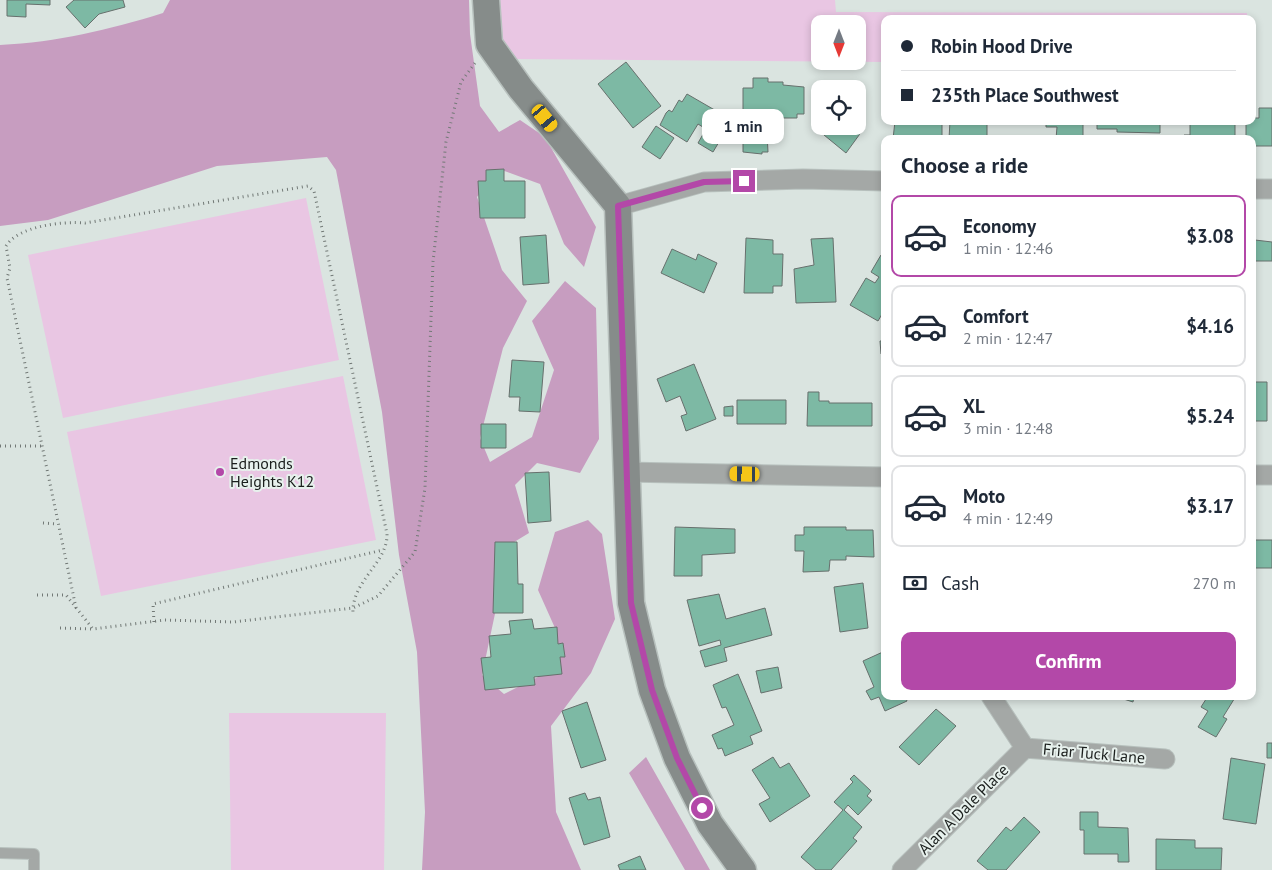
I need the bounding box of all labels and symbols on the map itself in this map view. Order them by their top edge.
north arrow [811,15,866,70]
car [529,102,560,134]
callout: 1 min [703,109,785,144]
route end [733,170,755,192]
place label: Edmonds Heights K12 [230,453,314,491]
marker: Edmonds Heights K12 [214,466,226,478]
car [729,466,760,482]
street label: Friar Tuck Lane [1042,739,1146,767]
street label: Alan A Dale Place [914,760,1012,858]
route start [691,797,713,819]

